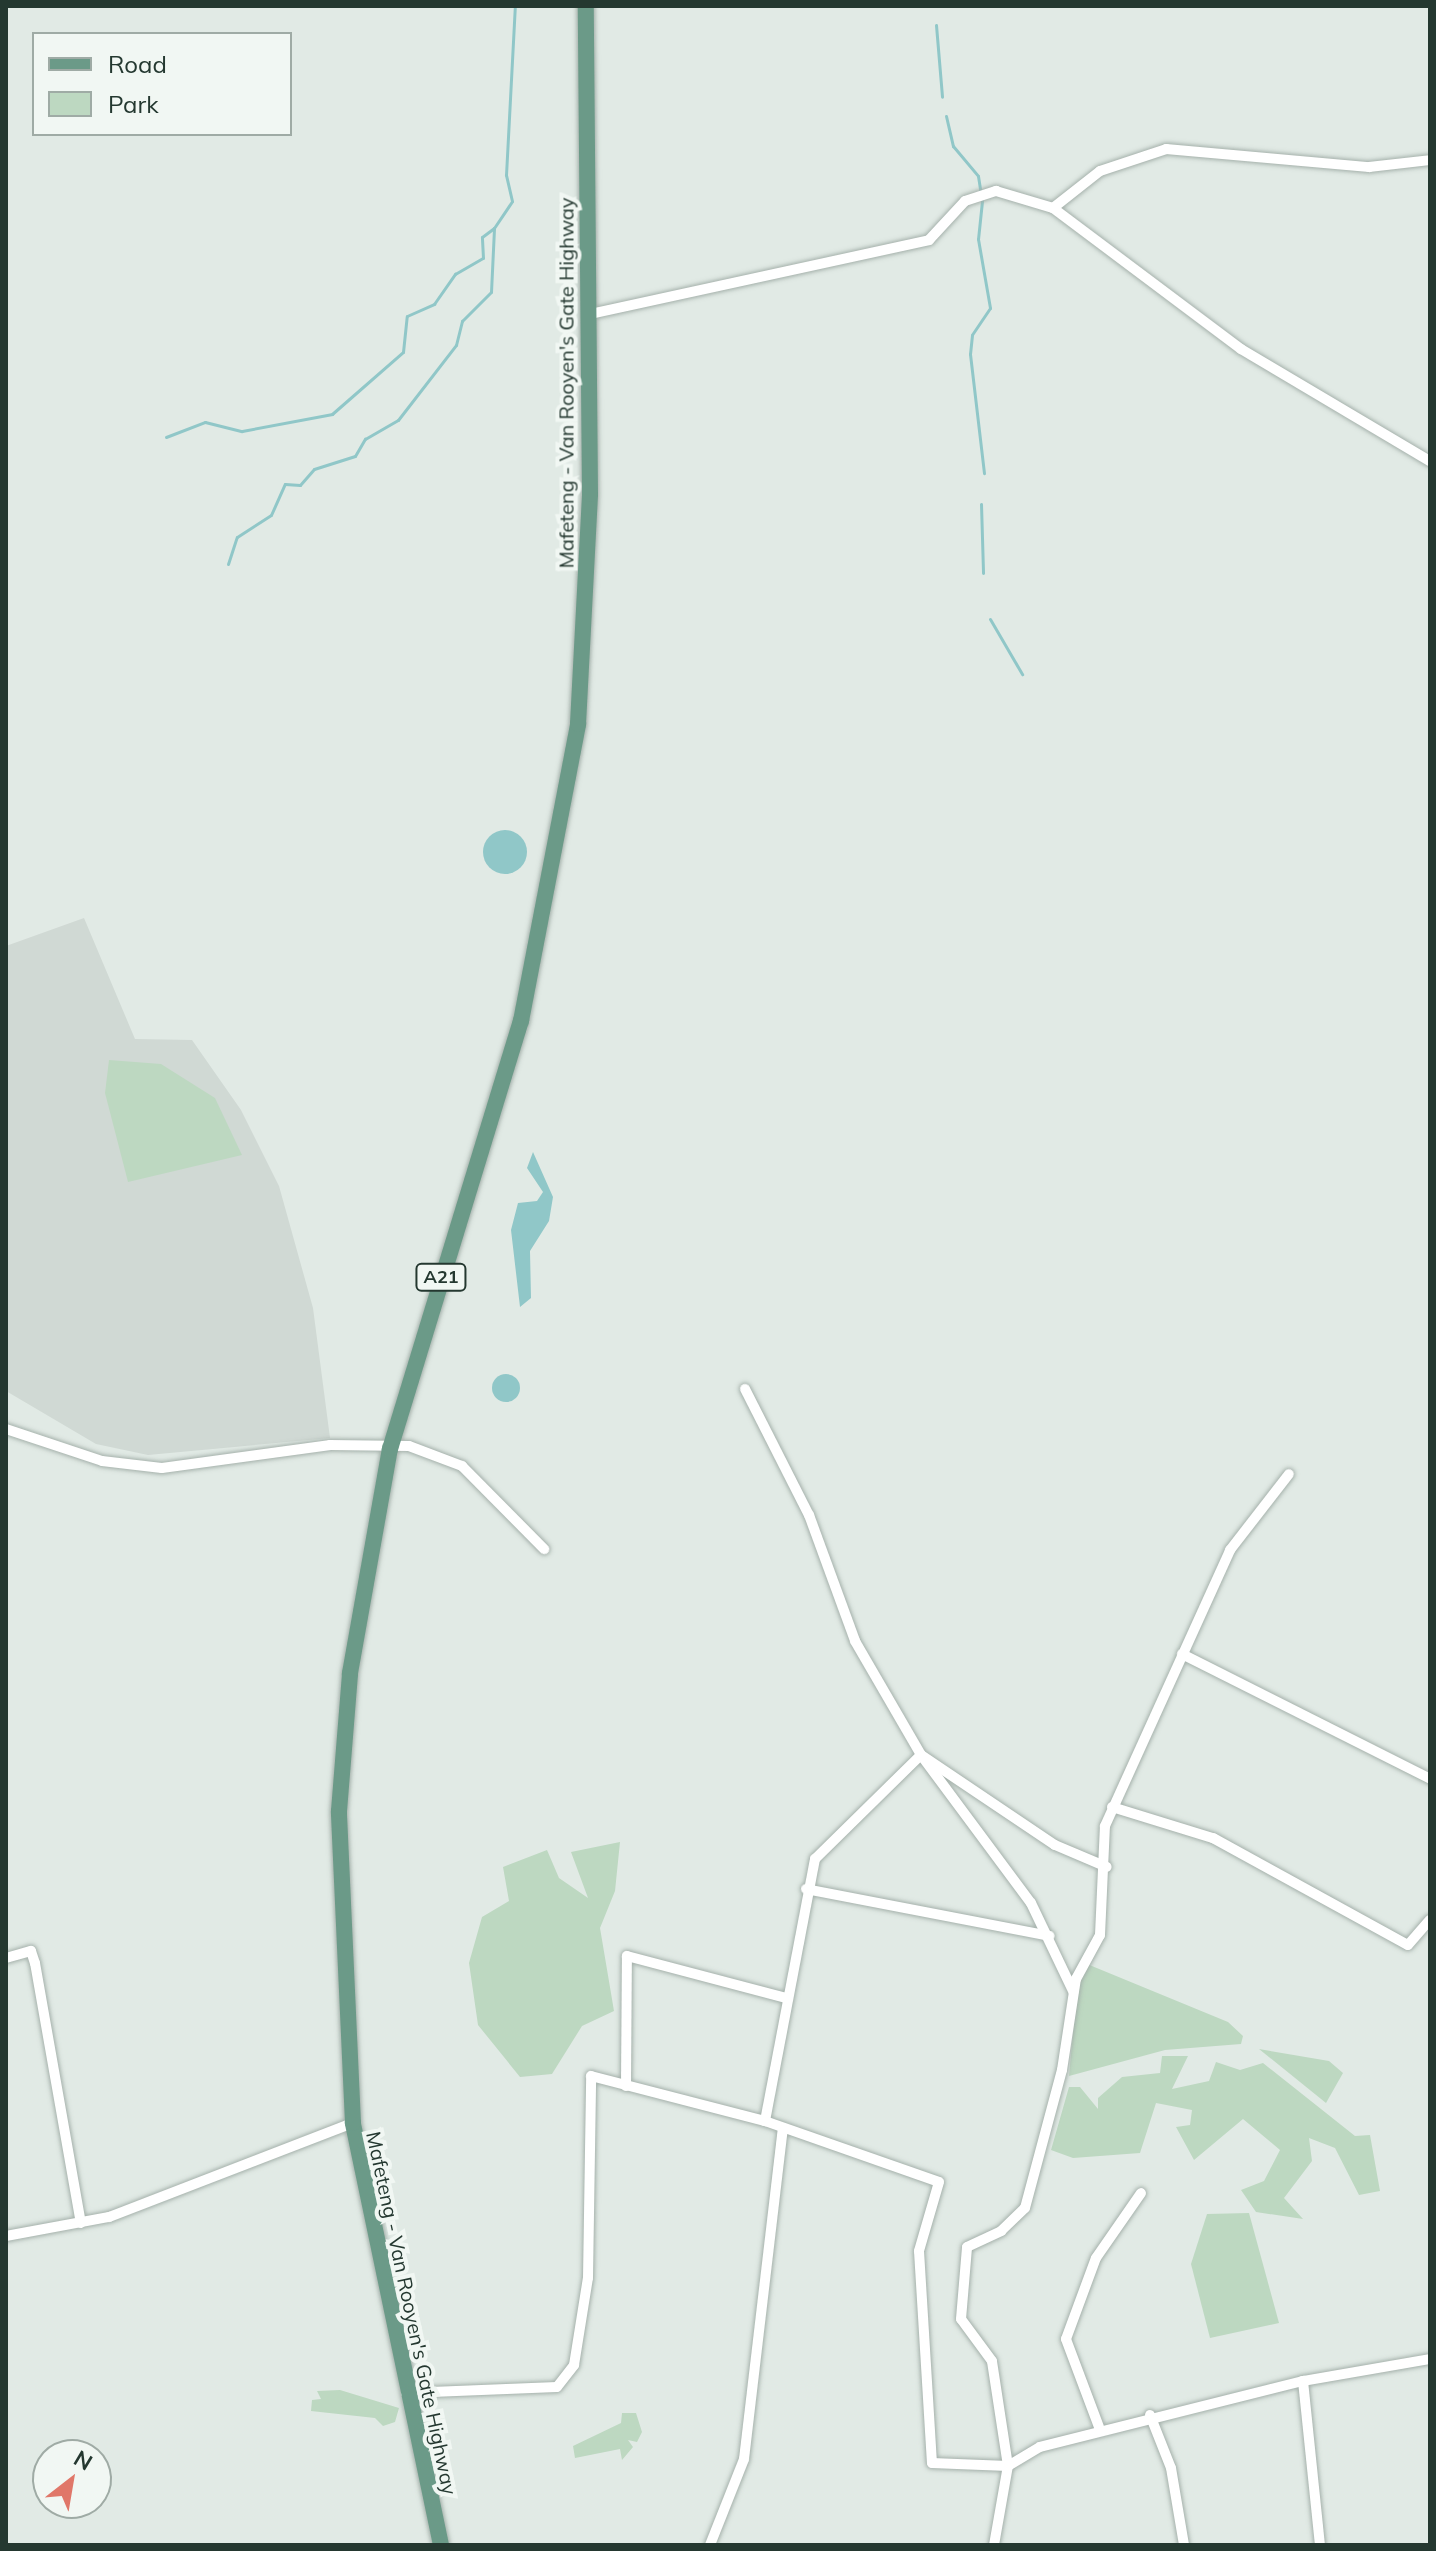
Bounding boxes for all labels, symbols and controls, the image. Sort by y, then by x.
legend [32,32,292,136]
text: Road [108,49,167,79]
text: Park [108,89,159,119]
street label: Mafeteng - Van Rooyen's Gate Highway [554,198,578,568]
road number: A21 [415,1263,467,1291]
street label: Mafeteng - Van Rooyen's Gate Highway [362,2129,462,2497]
north arrow [32,2439,112,2519]
text: N [69,2444,98,2476]

